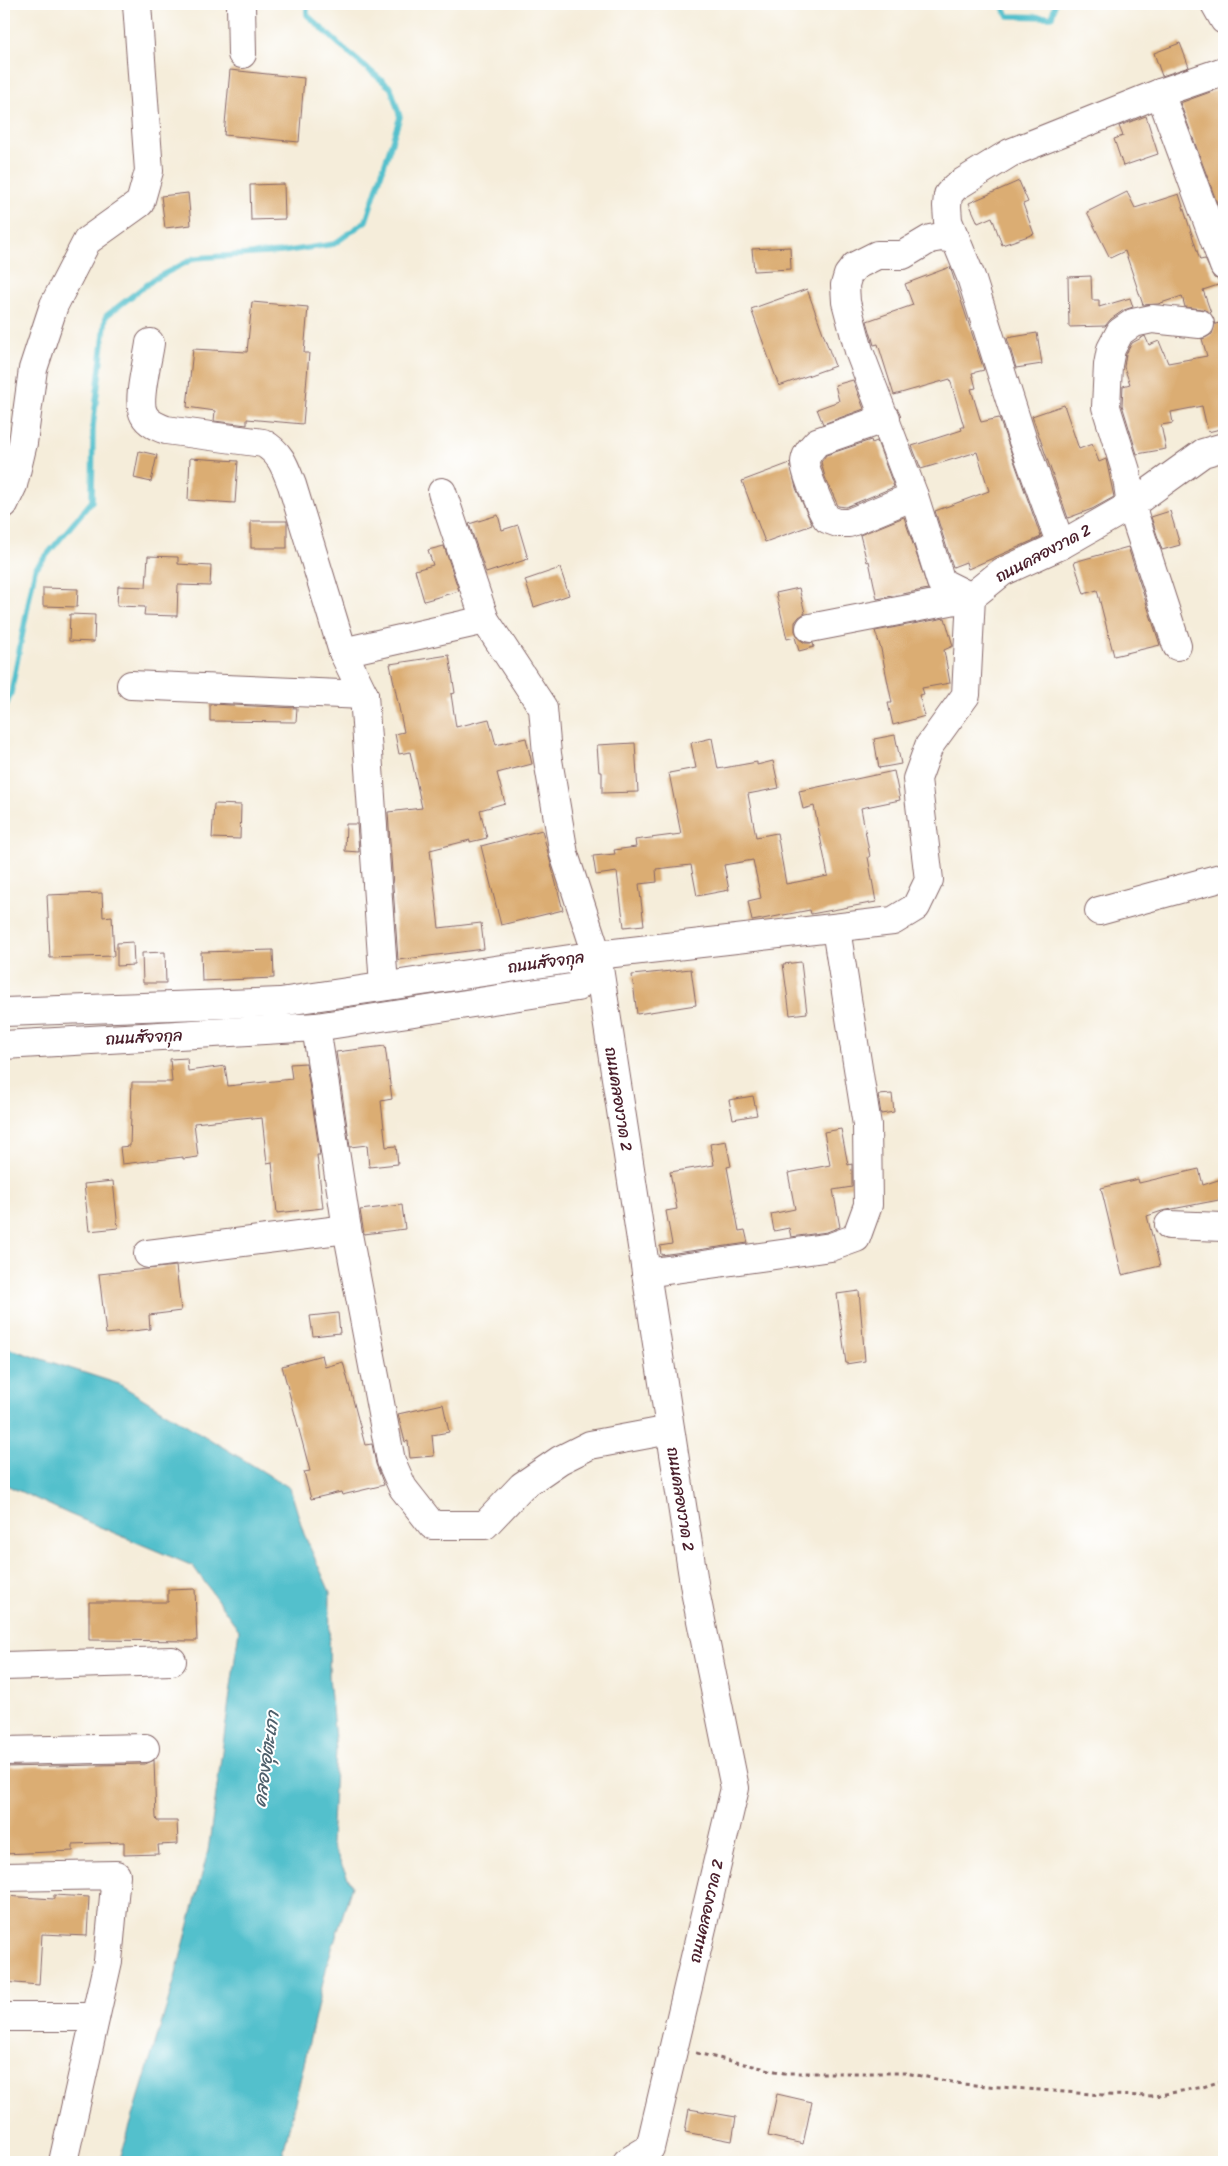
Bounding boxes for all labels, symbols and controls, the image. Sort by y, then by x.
street label: ถนนคลองวาด 2 [990,515,1096,591]
street label: ถนนสัจจกุล [506,942,586,982]
street label: ถนนสัจจกุล [105,1021,183,1053]
street label: ถนนคลองวาด 2 [596,1045,642,1153]
street label: ถนนคลองวาด 2 [658,1445,704,1553]
water label: คลองอุ่ตะเภา [243,1708,289,1809]
street label: ถนนคลองวาด 2 [680,1856,732,1966]

